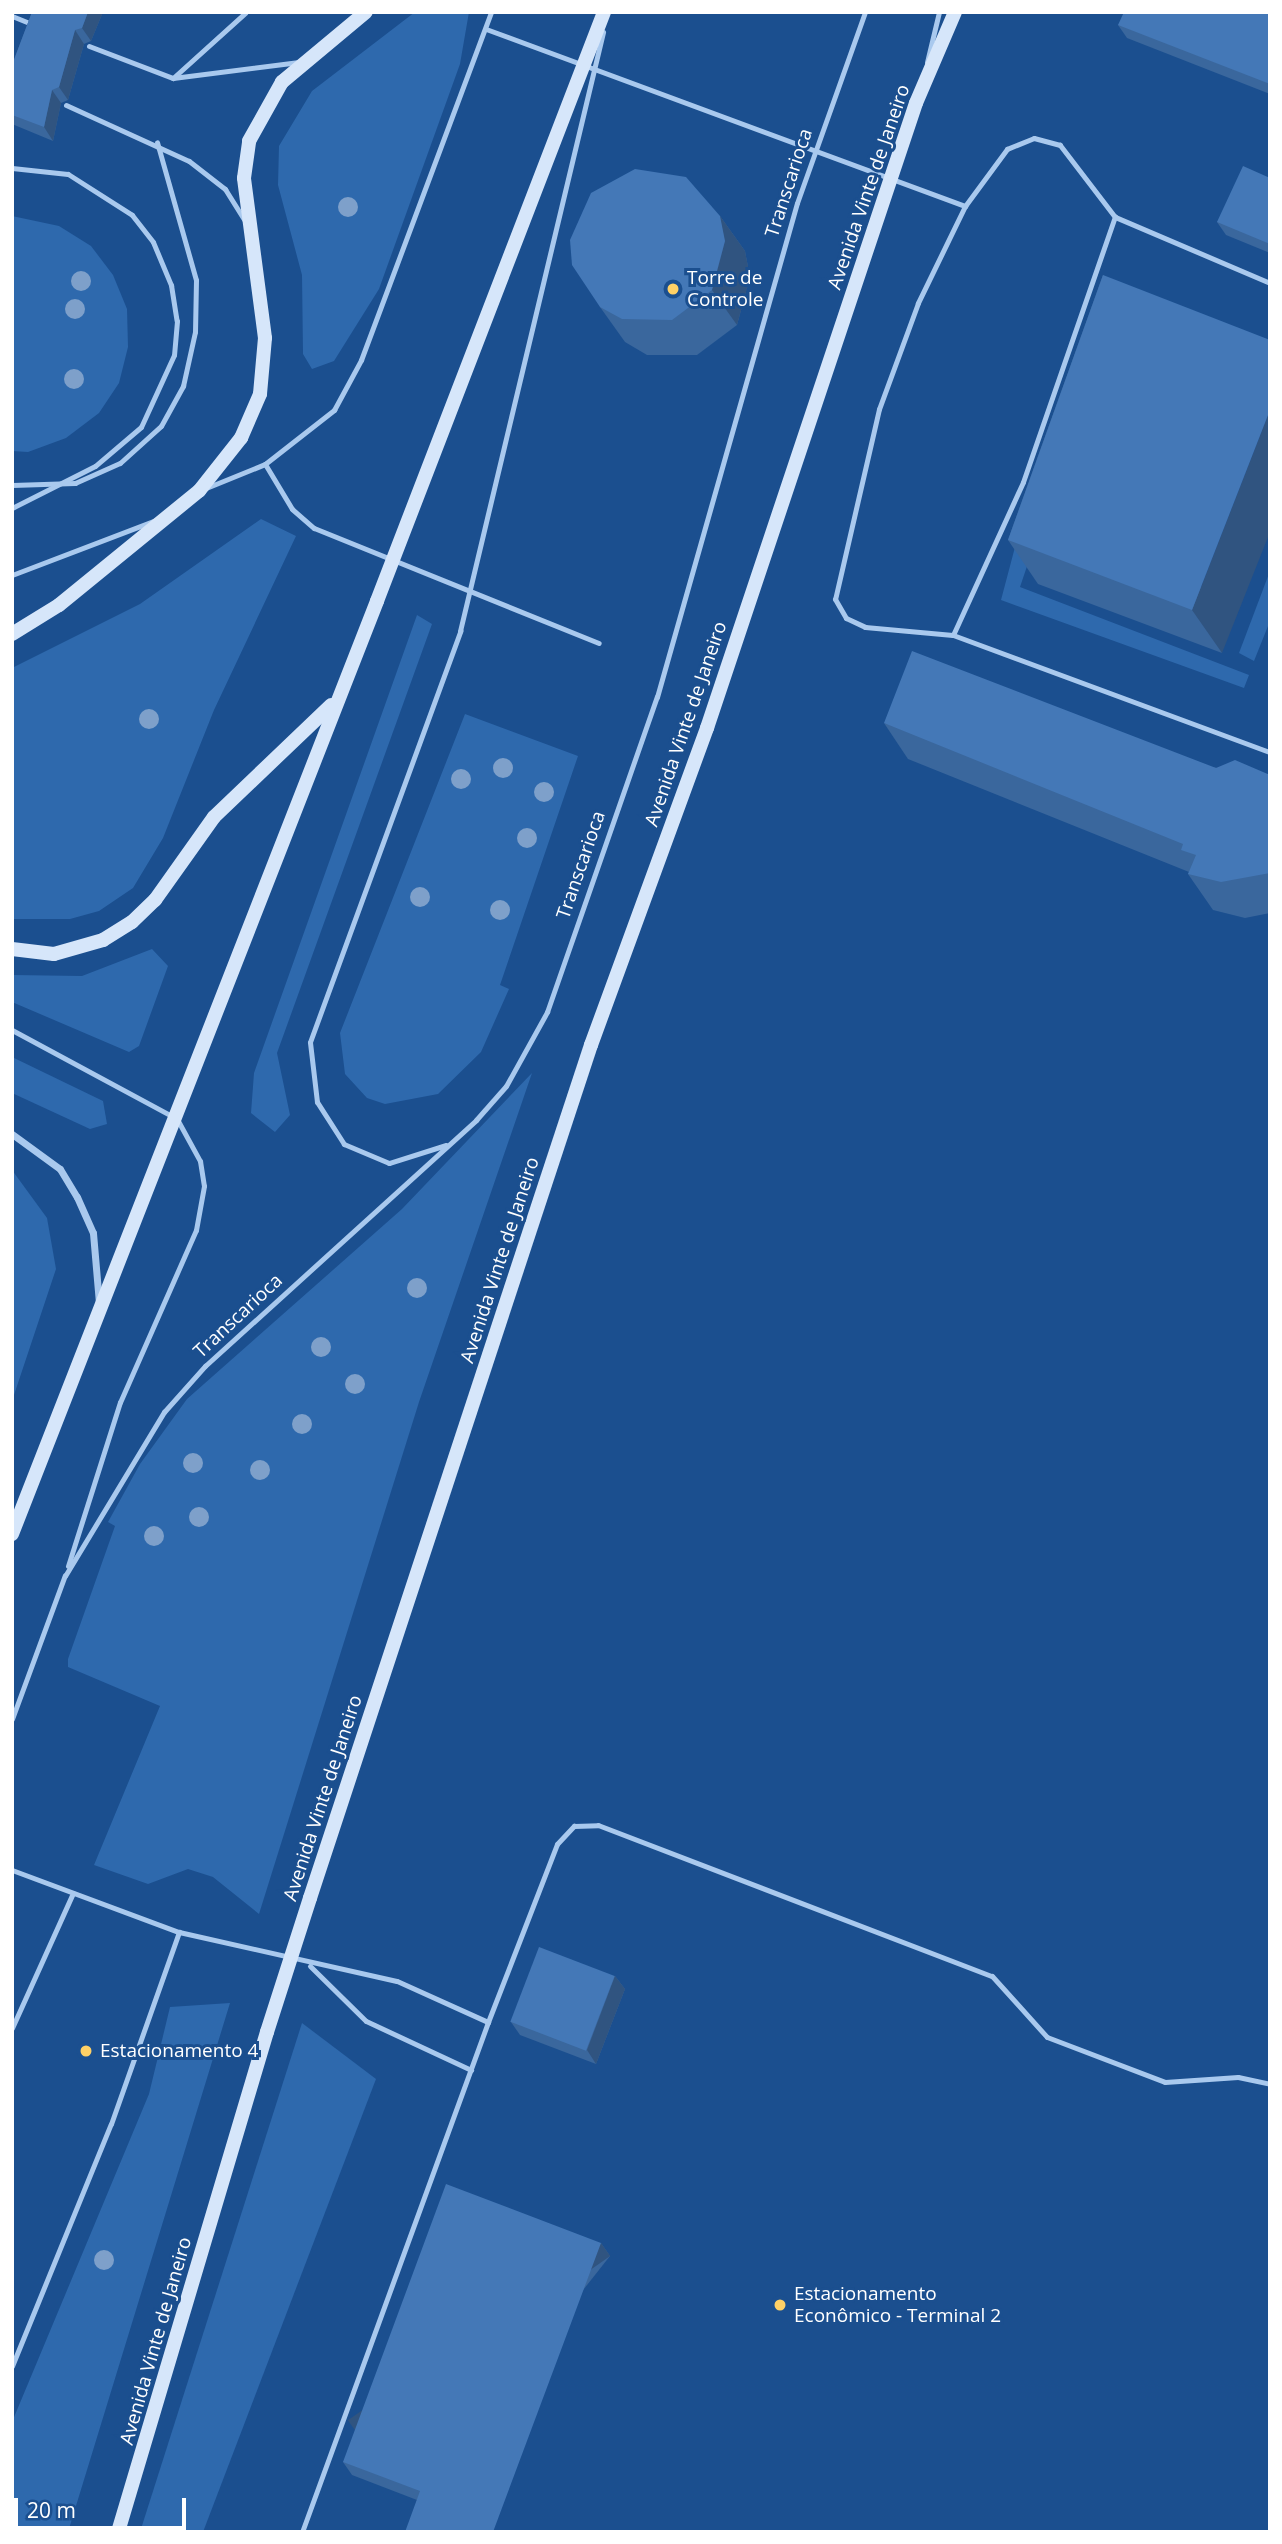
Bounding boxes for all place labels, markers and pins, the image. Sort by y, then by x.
place label: Torre de Controle [687,267,763,311]
marker: Torre de Controle [665,281,681,297]
place label: Estacionamento 4 [100,2040,258,2062]
marker: Estacionamento 4 [78,2043,94,2059]
place label: Estacionamento Econômico - Terminal 2 [794,2283,1001,2327]
marker: Estacionamento Econômico - Terminal 2 [772,2297,788,2313]

